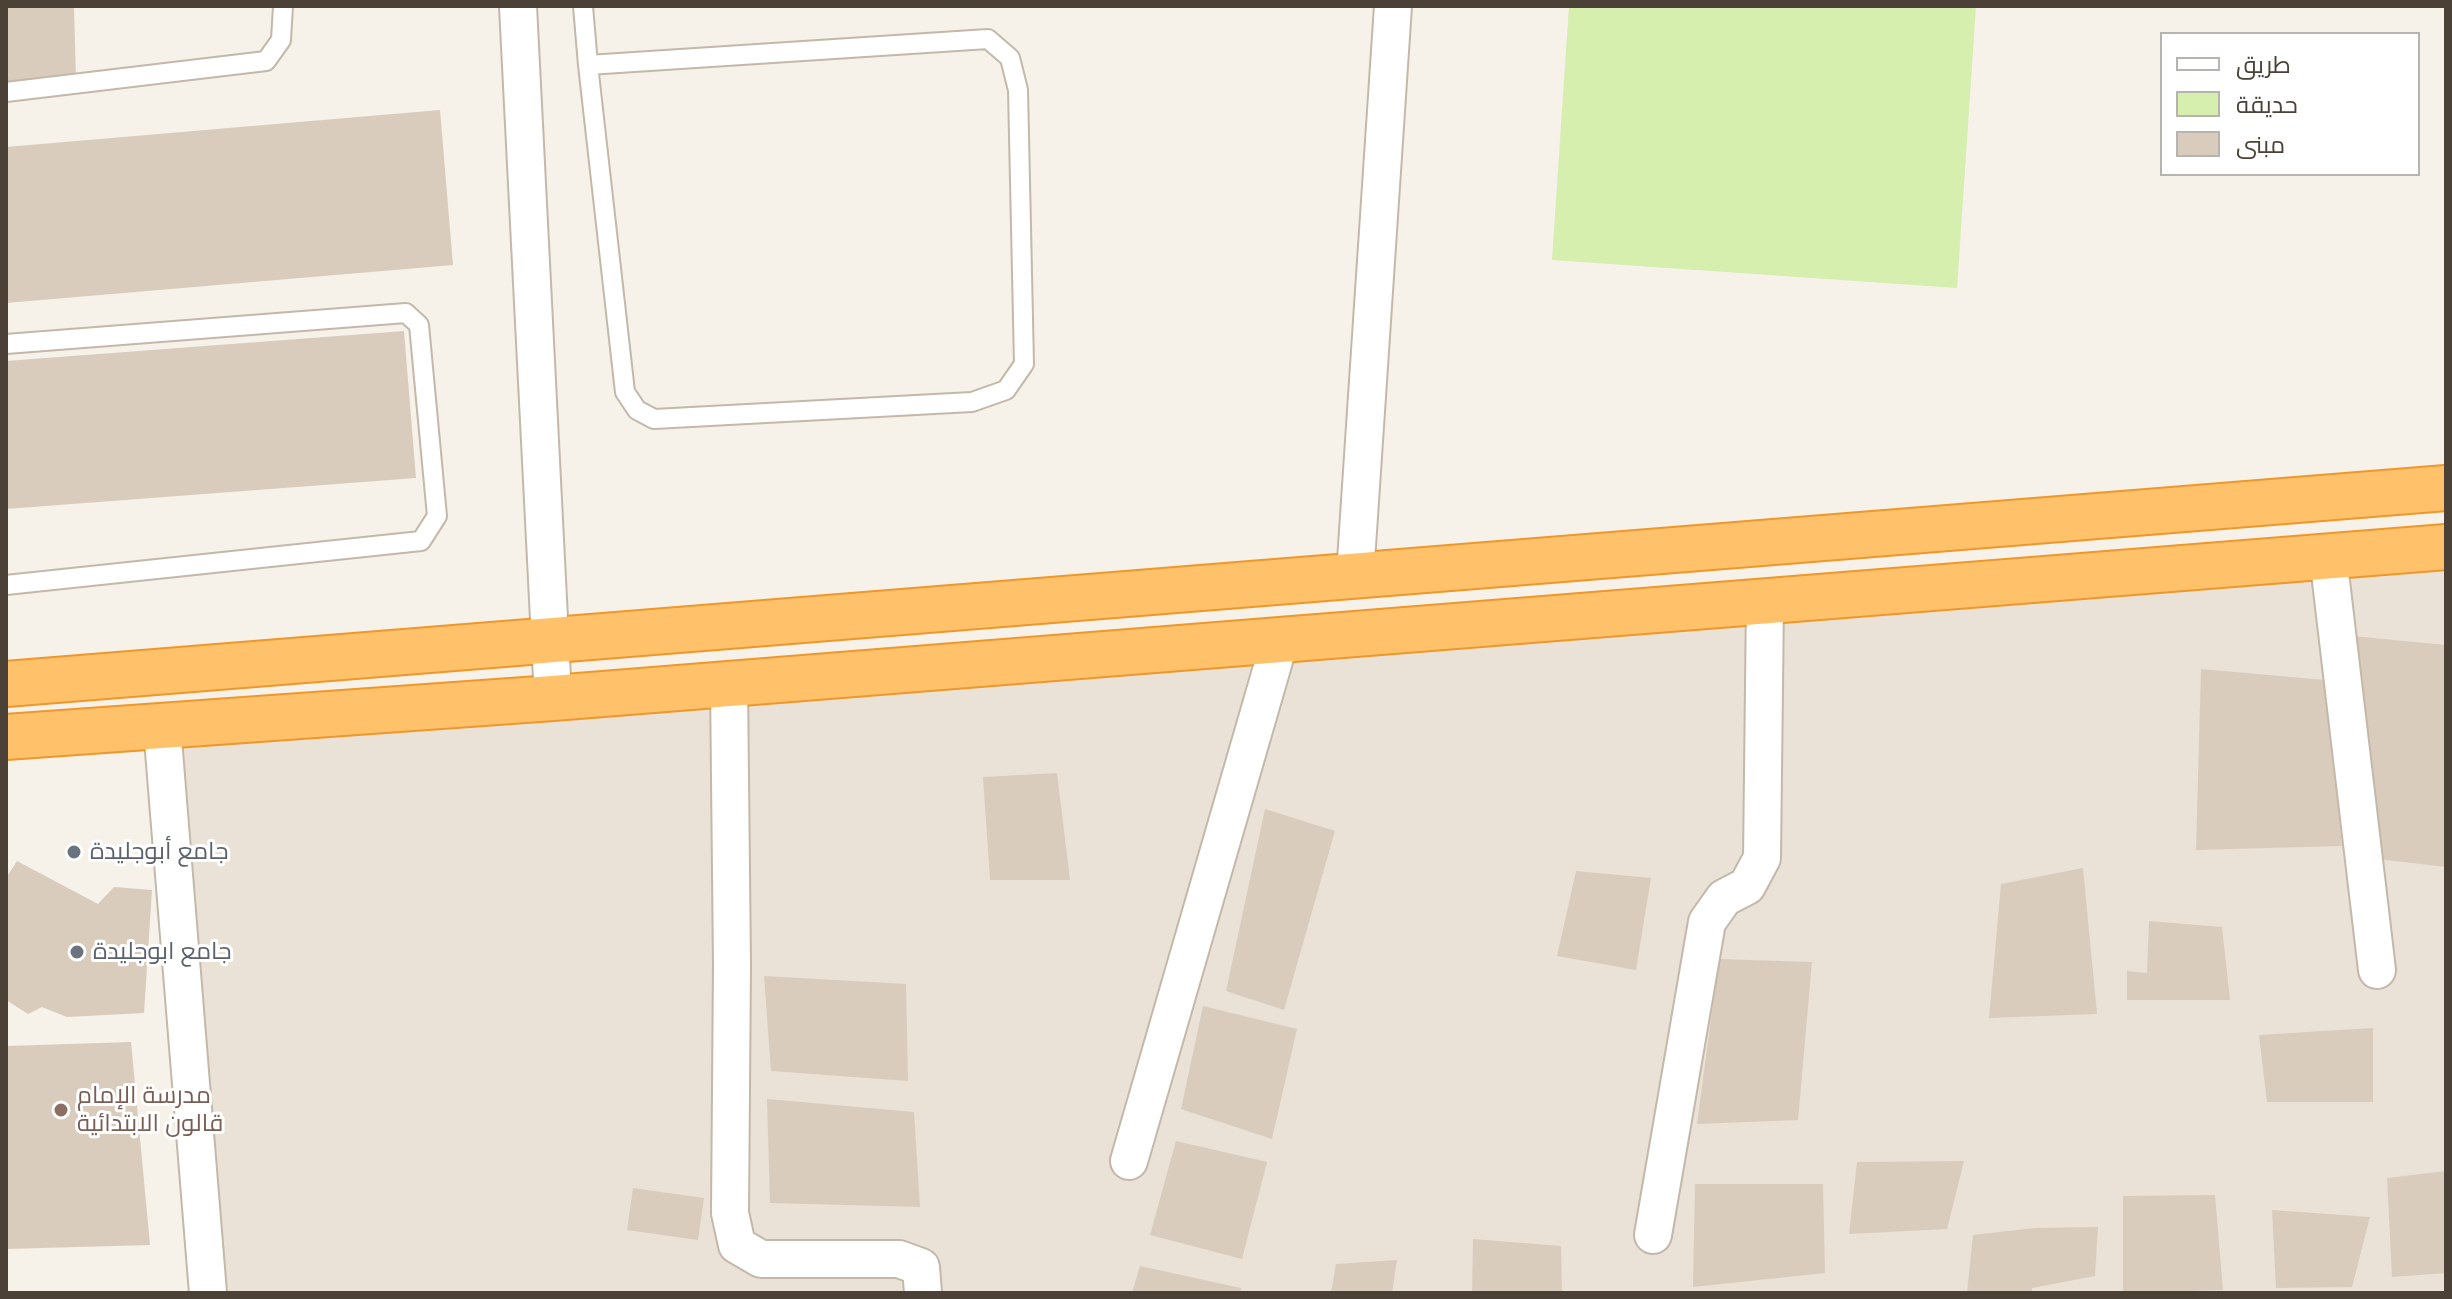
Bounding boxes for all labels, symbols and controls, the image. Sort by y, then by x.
legend [2160,32,2420,176]
text: طريق [2236,49,2291,80]
text: حديقة [2236,89,2298,120]
text: مبنى [2236,129,2285,160]
place label: جامع أبوجليدة [90,838,228,866]
marker: جامع أبوجليدة [65,843,83,861]
place label: جامع ابوجليدة [93,938,231,966]
marker: جامع ابوجليدة [68,943,86,961]
place label: مدرسة الإمام قالون الابتدائية [77,1082,223,1138]
marker: مدرسة الإمام قالون الابتدائية [52,1101,70,1119]

